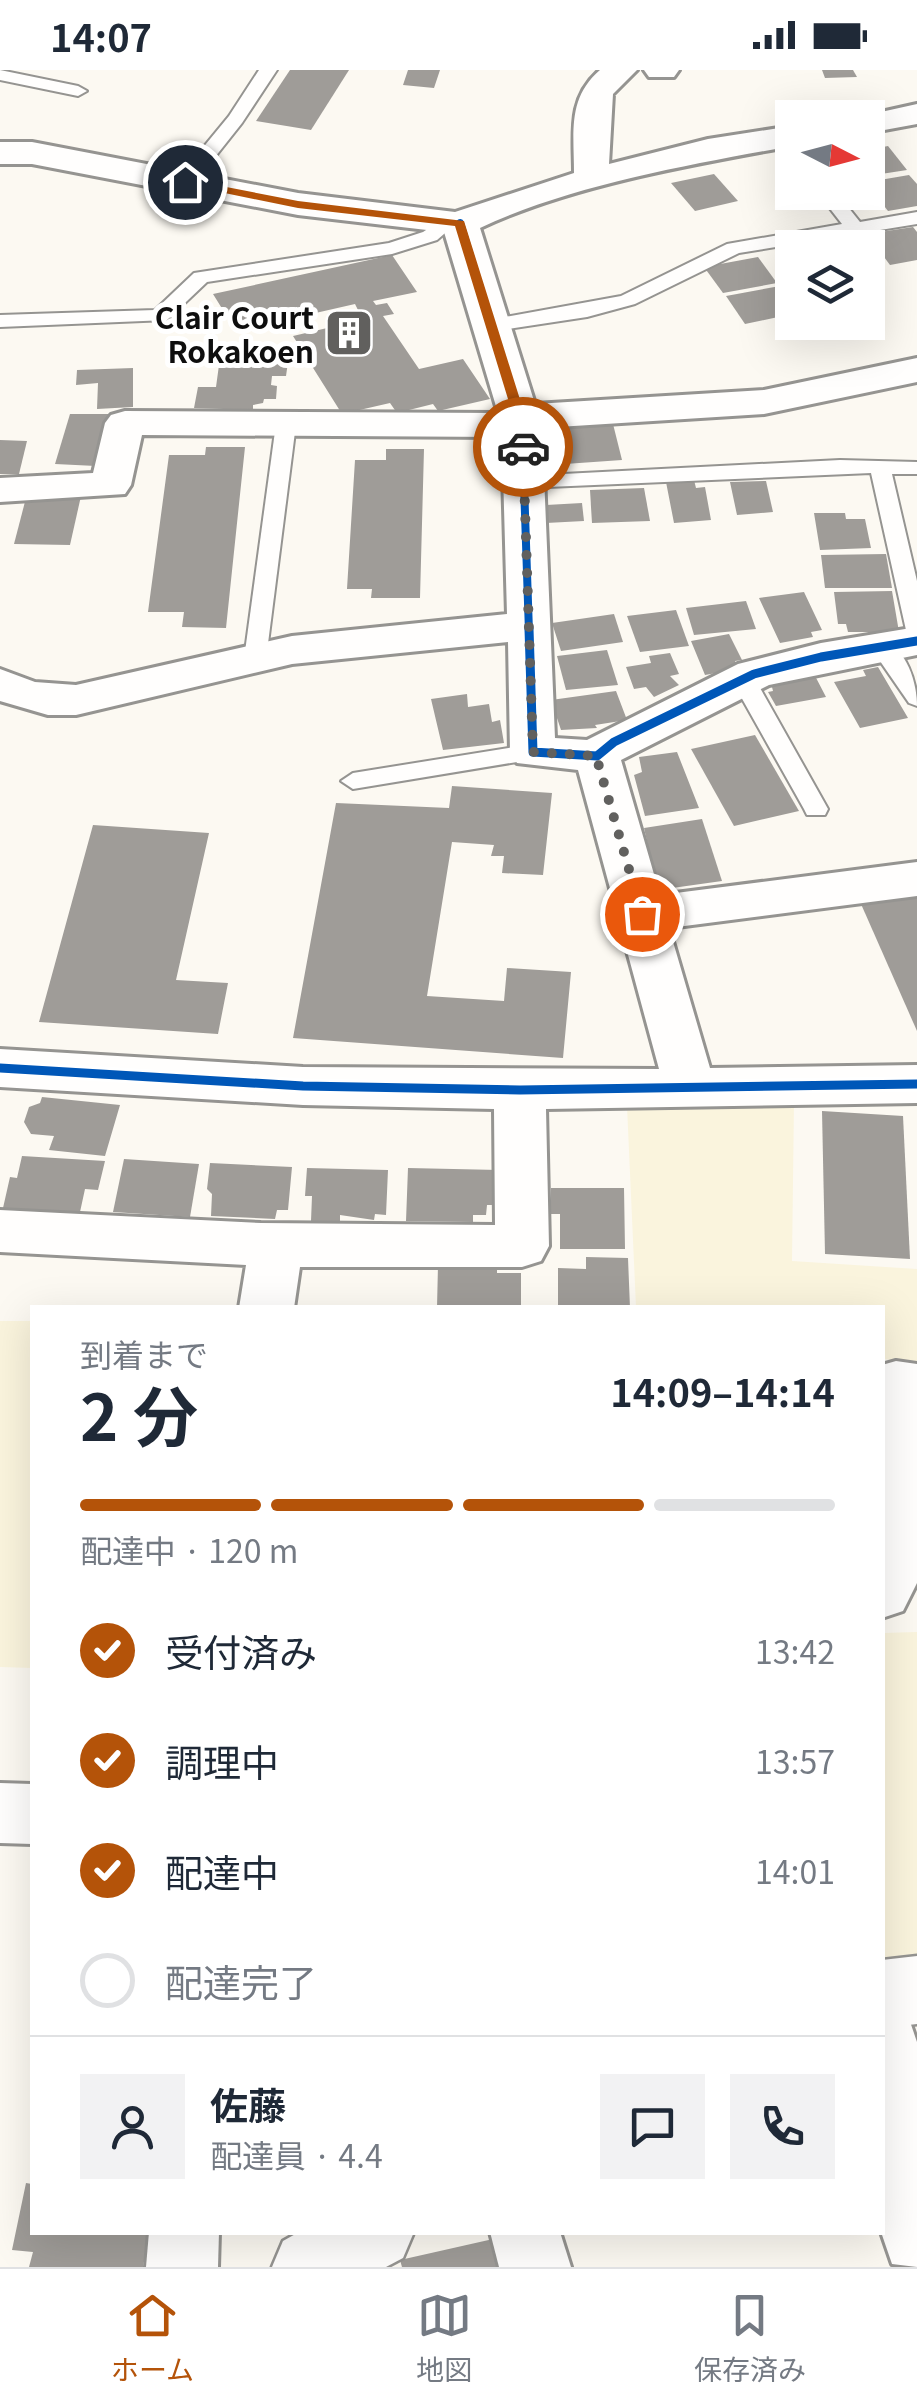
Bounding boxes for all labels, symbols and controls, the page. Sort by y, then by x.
text: 14:07 [50,8,152,63]
north arrow [775,100,885,210]
map controls [775,100,885,340]
pin [143,140,228,225]
icon: home [158,155,213,210]
button: layers [775,230,885,340]
place label: Clair Court Rokakoen [155,294,314,372]
building icon: Clair Court Rokakoen [323,307,375,359]
courier [473,397,573,497]
icon: car [496,420,551,475]
pin [600,872,685,957]
icon: bag [615,887,670,942]
text: 到着まで [80,1330,208,1376]
text: 14:09–14:14 [610,1363,835,1418]
text: 2 分 [80,1366,198,1460]
text: 配達中 · 120 m [80,1526,298,1572]
icon: check [80,1623,135,1678]
text: 受付済み [165,1623,317,1678]
text: 13:42 [755,1627,835,1673]
icon: check [80,1733,135,1788]
text: 調理中 [165,1733,279,1788]
text: 13:57 [755,1737,835,1783]
icon: check [80,1843,135,1898]
text: 配達中 [165,1843,279,1898]
text: 14:01 [755,1847,835,1893]
text: 配達完了 [165,1953,317,2008]
button: person [80,2074,185,2179]
button: chat [600,2074,705,2179]
button: phone [730,2074,835,2179]
text: 佐藤 [210,2076,286,2131]
text: 配達員 · 4.4 [210,2131,383,2177]
tab: ホーム [111,2288,194,2388]
tab: 地図 [416,2288,472,2388]
tab: 保存済み [694,2288,806,2388]

